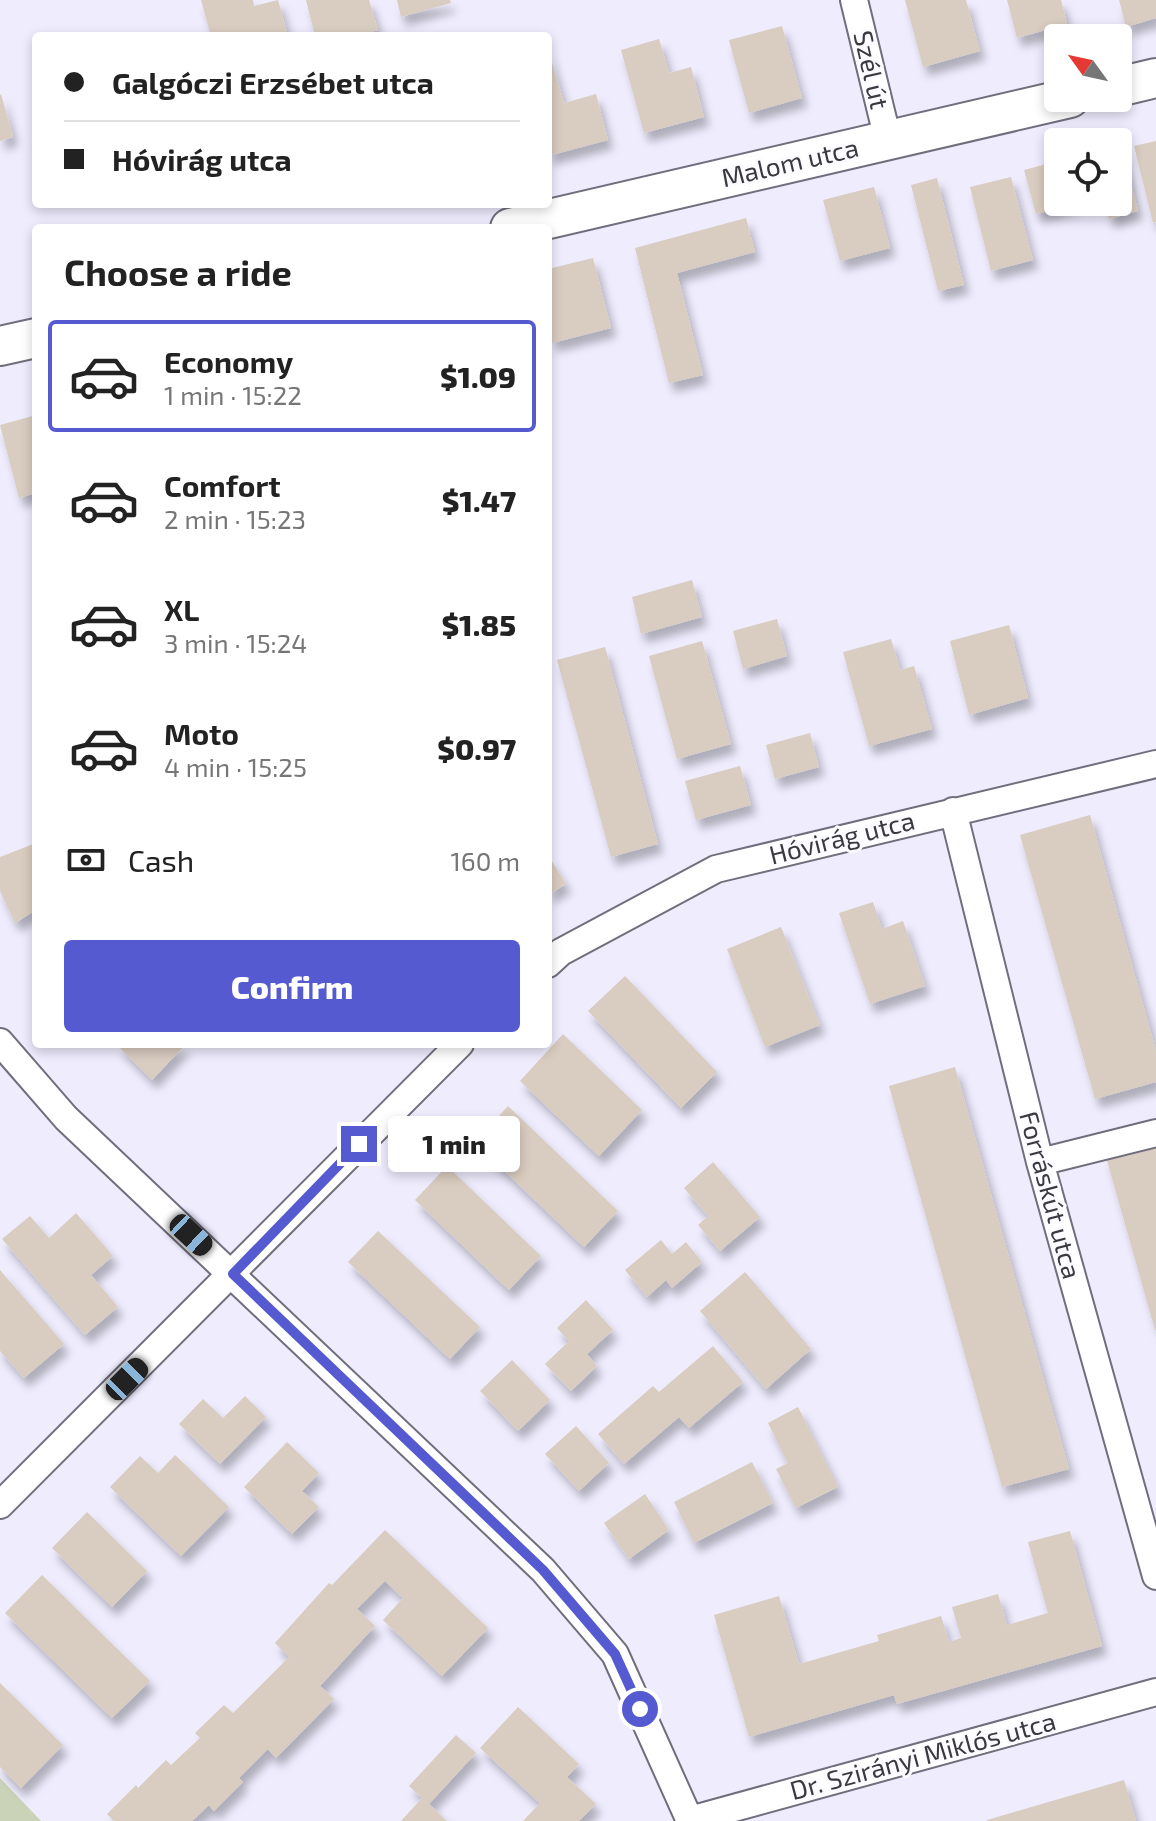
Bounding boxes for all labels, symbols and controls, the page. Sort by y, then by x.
north arrow [1044,24,1132,112]
map controls [1044,24,1132,216]
street label: Szél út [848,27,897,112]
text: Galgóczi Erzsébet utca [112,64,434,100]
button: locate [1044,128,1132,216]
street label: Malom utca [718,131,861,192]
text: Hóvirág utca [112,141,292,177]
text: Choose a ride [64,250,292,293]
icon: car [68,340,140,412]
text: Economy [164,343,293,379]
text: $1.09 [440,358,516,394]
text: 1 min · 15:22 [164,379,302,410]
icon: car [68,464,140,536]
text: Comfort [164,467,281,503]
text: $1.47 [442,482,516,518]
text: 2 min · 15:23 [164,503,306,534]
icon: car [68,588,140,660]
text: XL [164,591,199,627]
text: $1.85 [441,606,516,642]
text: 3 min · 15:24 [164,627,307,658]
icon: car [68,712,140,784]
text: Moto [164,715,239,751]
text: $0.97 [437,730,516,766]
text: 4 min · 15:25 [164,751,307,782]
street label: Hóvirág utca [766,803,918,870]
icon: cash [64,838,108,882]
text: Cash [128,842,194,878]
text: 160 m [451,845,520,876]
button: Confirm [64,940,520,1032]
street label: Forráskút utca [1014,1107,1089,1282]
callout: 1 min [387,1116,519,1172]
route end [341,1126,377,1162]
text: 1 min [422,1128,486,1159]
car [165,1210,217,1260]
car [102,1354,152,1404]
route start [622,1691,658,1727]
street label: Dr. Szirányi Miklós utca [786,1704,1059,1805]

